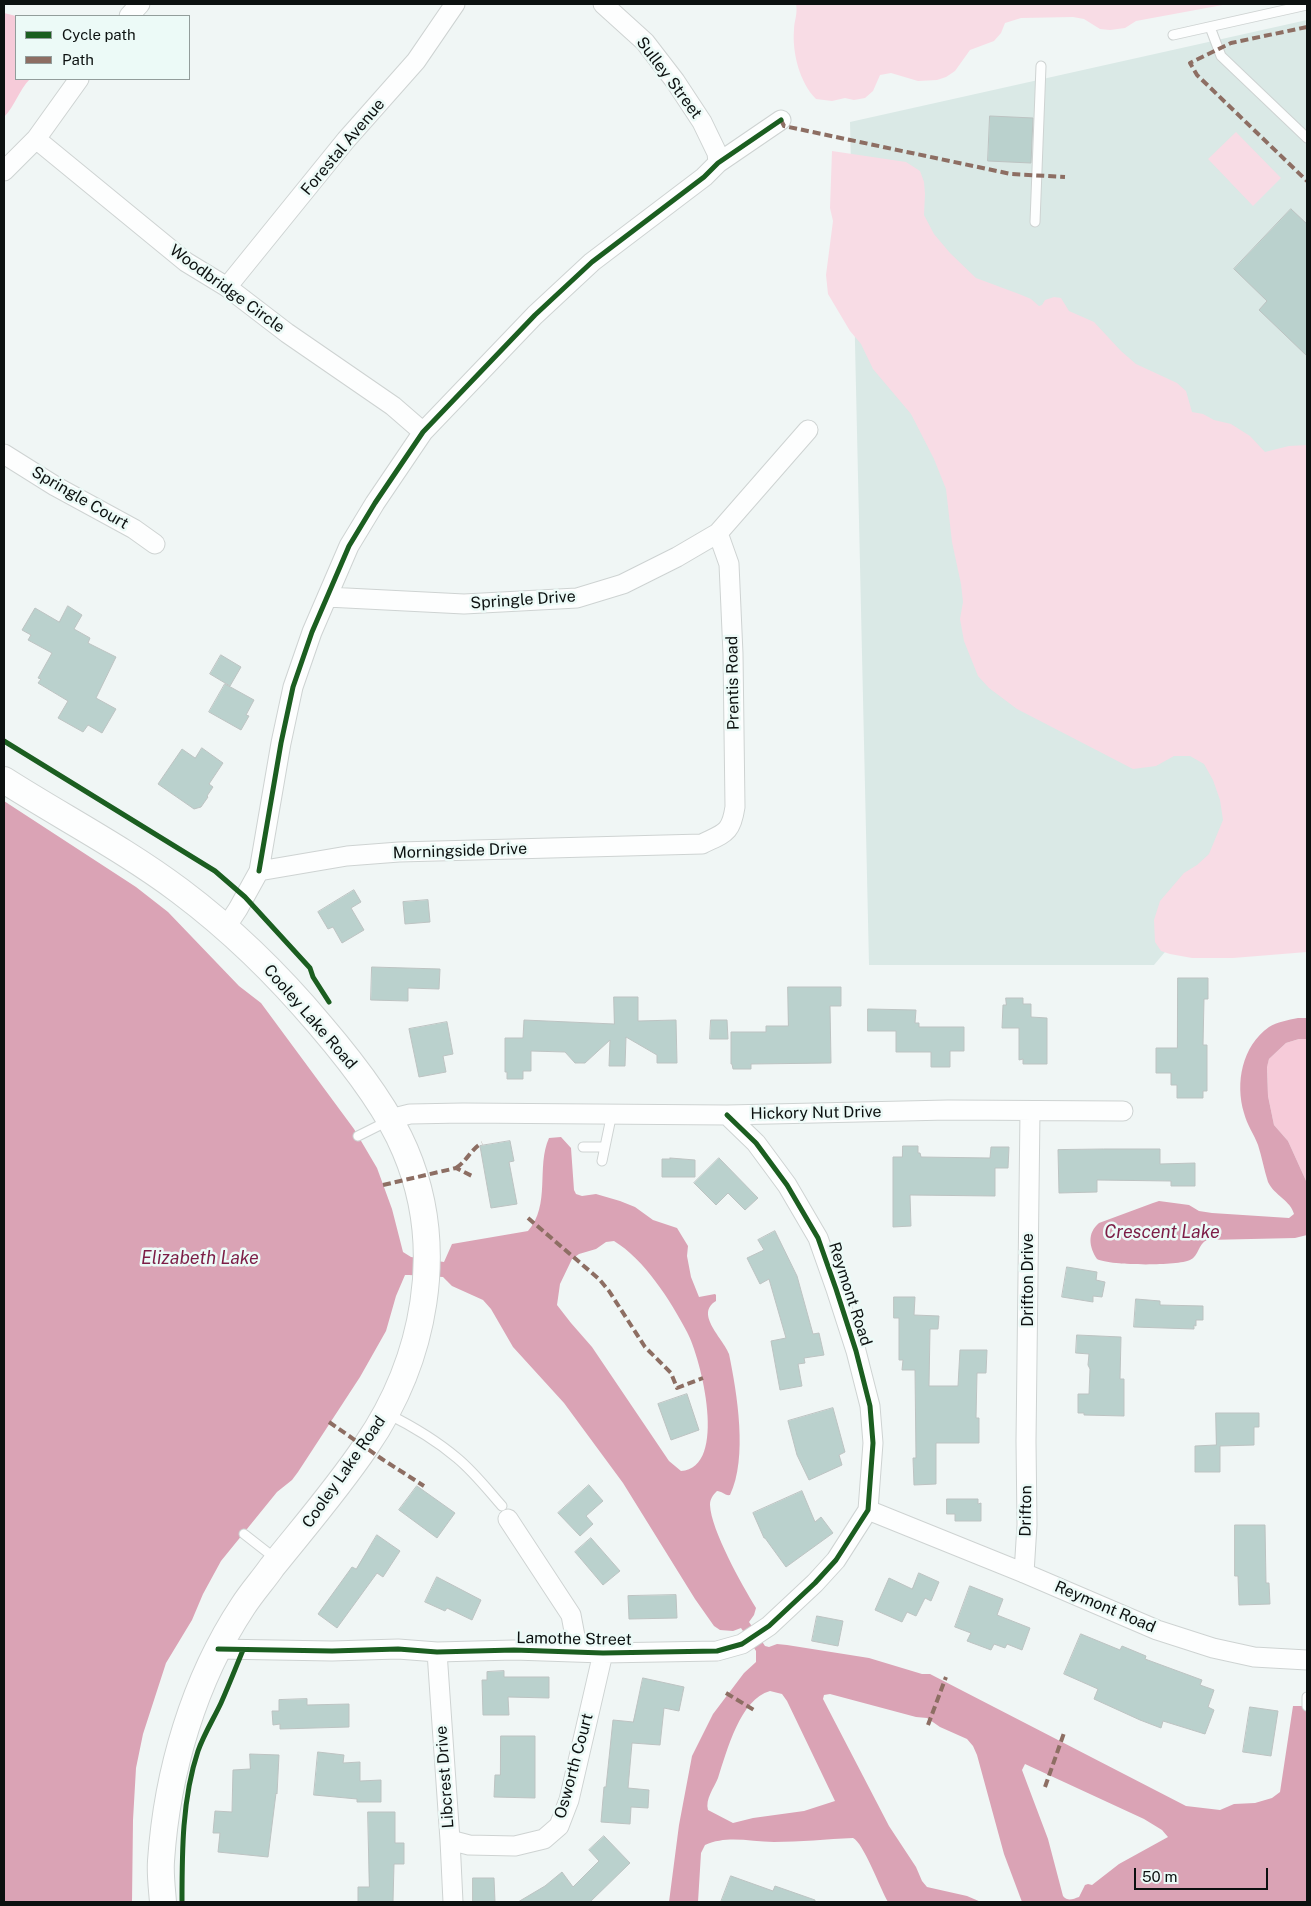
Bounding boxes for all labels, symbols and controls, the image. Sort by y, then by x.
legend [15,15,190,80]
text: Cycle path [62,26,136,43]
street label: Sulley Street [632,33,706,123]
text: Path [62,51,94,68]
street label: Forestal Avenue [297,95,389,199]
street label: Woodbridge Circle [166,241,288,337]
street label: Springle Court [28,462,132,534]
street label: Springle Drive [470,587,576,613]
street label: Prentis Road [723,636,743,730]
street label: Morningside Drive [393,839,527,863]
street label: Cooley Lake Road [259,961,361,1073]
street label: Hickory Nut Drive [750,1102,882,1124]
water label: Crescent Lake [1104,1221,1220,1243]
street label: Drifton Drive [1018,1233,1038,1327]
street label: Reymont Road [824,1240,876,1348]
water label: Elizabeth Lake [141,1247,259,1269]
street label: Cooley Lake Road [298,1412,390,1532]
street label: Drifton [1016,1485,1036,1537]
street label: Reymont Road [1052,1577,1158,1637]
street label: Lamothe Street [516,1628,632,1650]
street label: Osworth Court [551,1711,597,1821]
street label: Libcrest Drive [432,1725,458,1829]
scale bar [1136,1858,1270,1890]
text: 50 m [1142,1868,1177,1885]

